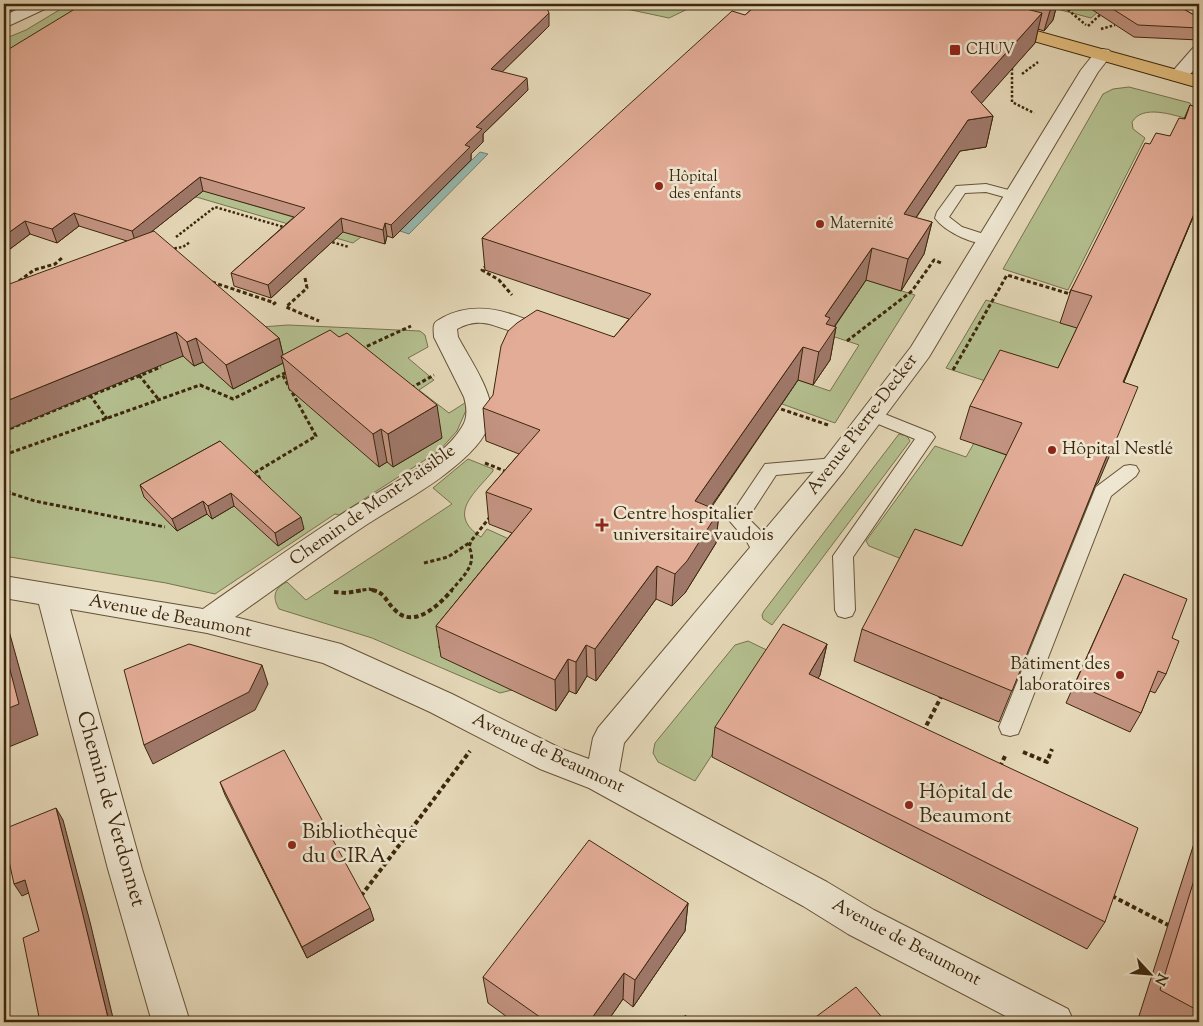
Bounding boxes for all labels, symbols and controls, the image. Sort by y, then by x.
place label: CHUV [966,40,1014,61]
marker: CHUV [948,43,962,57]
place label: Hôpital des enfants [669,167,741,205]
marker: Hôpital des enfants [653,180,665,192]
place label: Maternité [830,214,893,235]
marker: Maternité [814,218,826,230]
street label: Avenue Pierre-Decker [801,349,925,501]
place label: Hôpital Nestlé [1062,437,1173,463]
street label: Chemin de Mont-Paisible [285,439,461,573]
marker: Hôpital Nestlé [1046,444,1058,456]
place label: Centre hospitalier universitaire vaudois [613,502,773,549]
marker: Centre hospitalier universitaire vaudois [595,518,609,532]
street label: Avenue de Beaumont [86,588,254,646]
place label: Bâtiment des laboratoires [1010,652,1110,699]
marker: Bâtiment des laboratoires [1114,669,1126,681]
street label: Avenue de Beaumont [468,707,628,801]
street label: Chemin de Verdonnet [68,708,152,910]
place label: Hôpital de Beaumont [919,778,1013,832]
marker: Hôpital de Beaumont [903,799,915,811]
place label: Bibliothèque du CIRA [302,818,418,872]
marker: Bibliothèque du CIRA [286,839,298,851]
street label: Avenue de Beaumont [827,893,985,993]
north arrow [1126,948,1176,998]
text: N [1148,969,1171,988]

